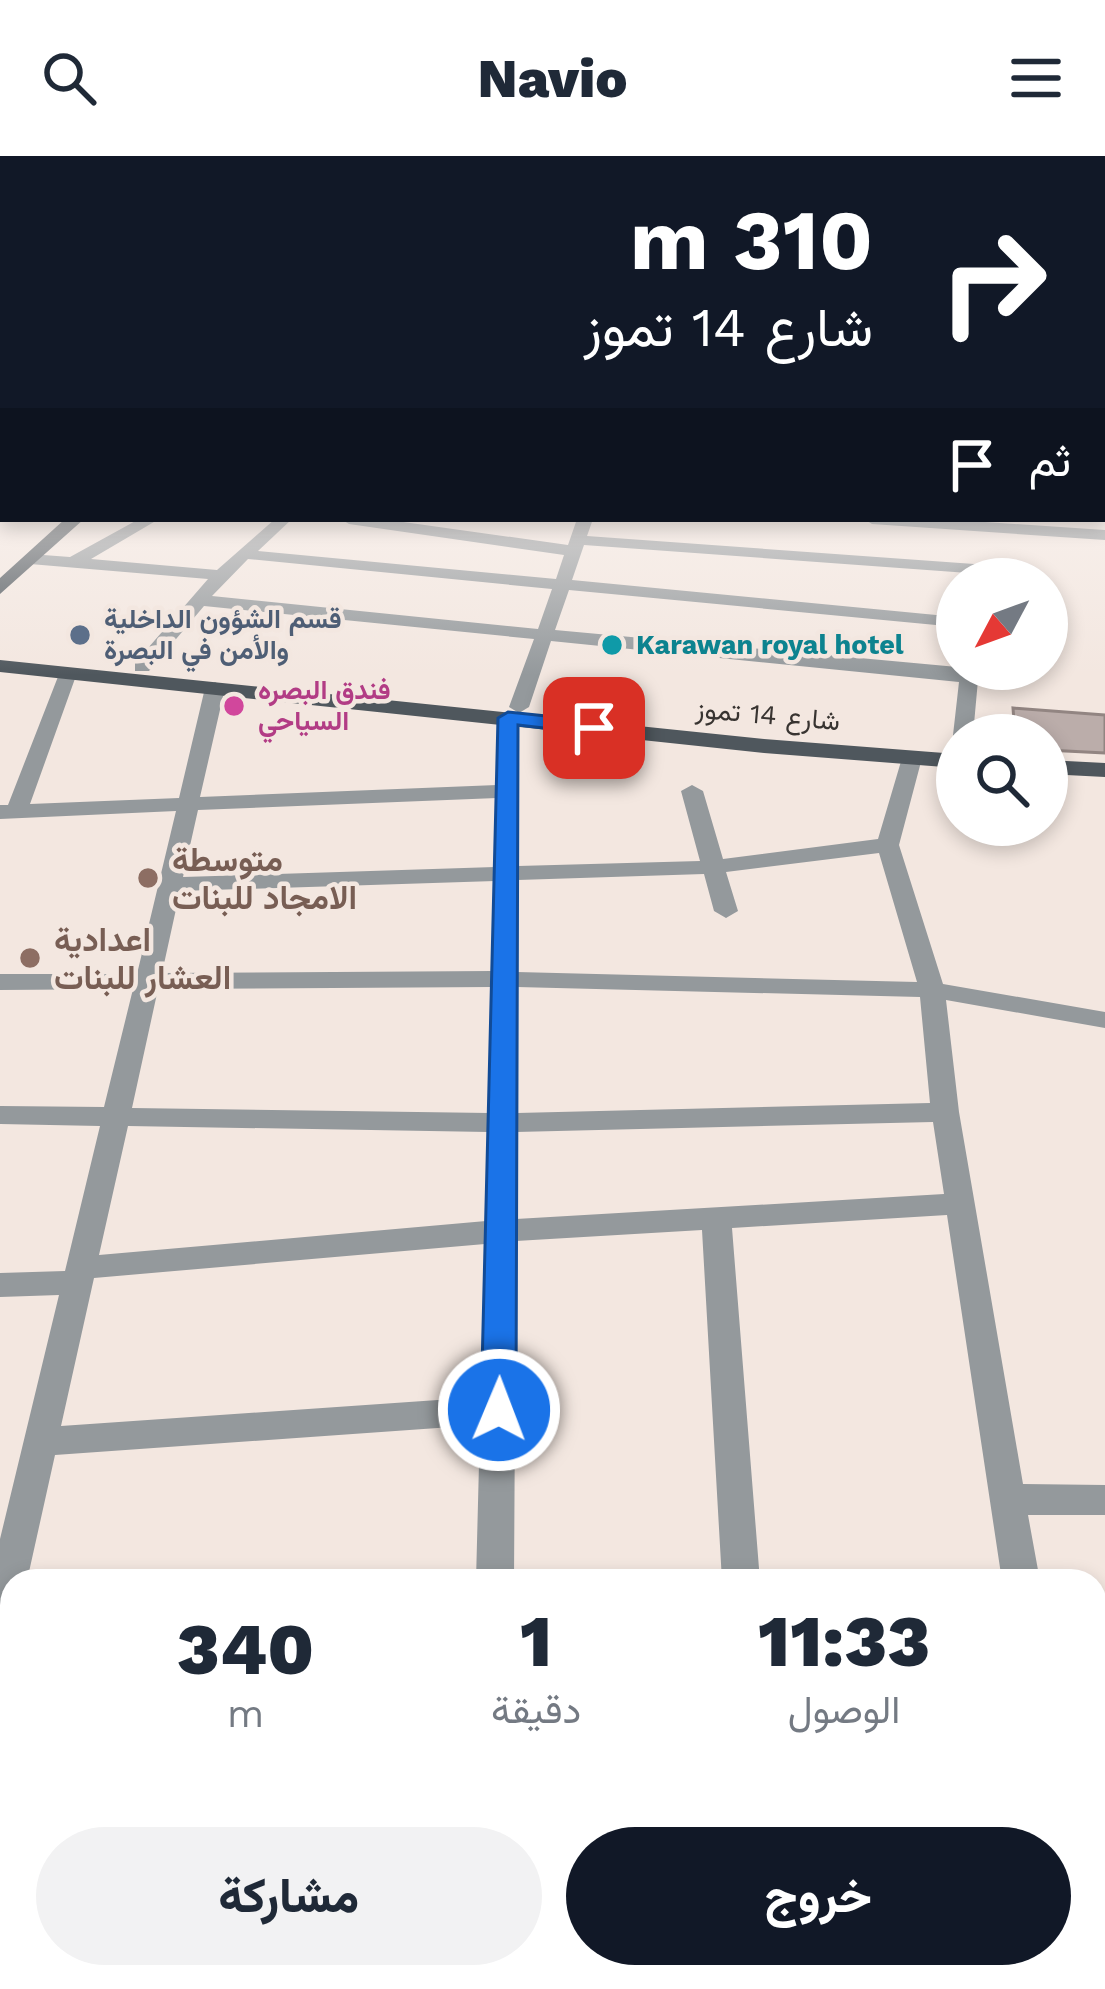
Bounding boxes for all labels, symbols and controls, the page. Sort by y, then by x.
icon: search [36,45,102,111]
icon: menu [1003,45,1069,111]
text: Navio [478,47,627,110]
text: 310 m [630,191,873,289]
icon: right [915,204,1071,360]
text: شارع 14 تموز [583,296,873,359]
icon: arrive [939,432,1005,498]
text: ثم [1029,434,1071,487]
north arrow [936,558,1068,690]
map controls [936,558,1068,846]
place label: قسم الشؤون الداخلية والأمن في البصرة [104,603,342,672]
marker: قسم الشؤون الداخلية والأمن في البصرة [67,622,93,648]
place label: Karawan royal hotel [636,629,904,661]
marker: Karawan royal hotel [599,632,625,658]
place label: فندق البصره السياحي [258,674,391,743]
pin [543,677,645,779]
marker: فندق البصره السياحي [221,693,247,719]
street label: شارع 14 تموز [693,693,842,739]
icon: arrive [561,695,627,761]
button: search [936,714,1068,846]
place label: متوسطة الامجاد للبنات [172,840,357,917]
marker: متوسطة الامجاد للبنات [135,865,161,891]
place label: اعدادية العشار للبنات [54,920,231,998]
marker: اعدادية العشار للبنات [17,945,43,971]
position arrow [436,1347,562,1473]
text: 1 [520,1599,552,1683]
text: 11:33 [758,1599,930,1683]
text: 340 [177,1607,314,1691]
text: دقيقة [491,1687,581,1732]
text: الوصول [788,1687,900,1732]
text: m [227,1691,264,1736]
button: مشاركة [36,1827,542,1965]
button: خروج [566,1827,1071,1965]

